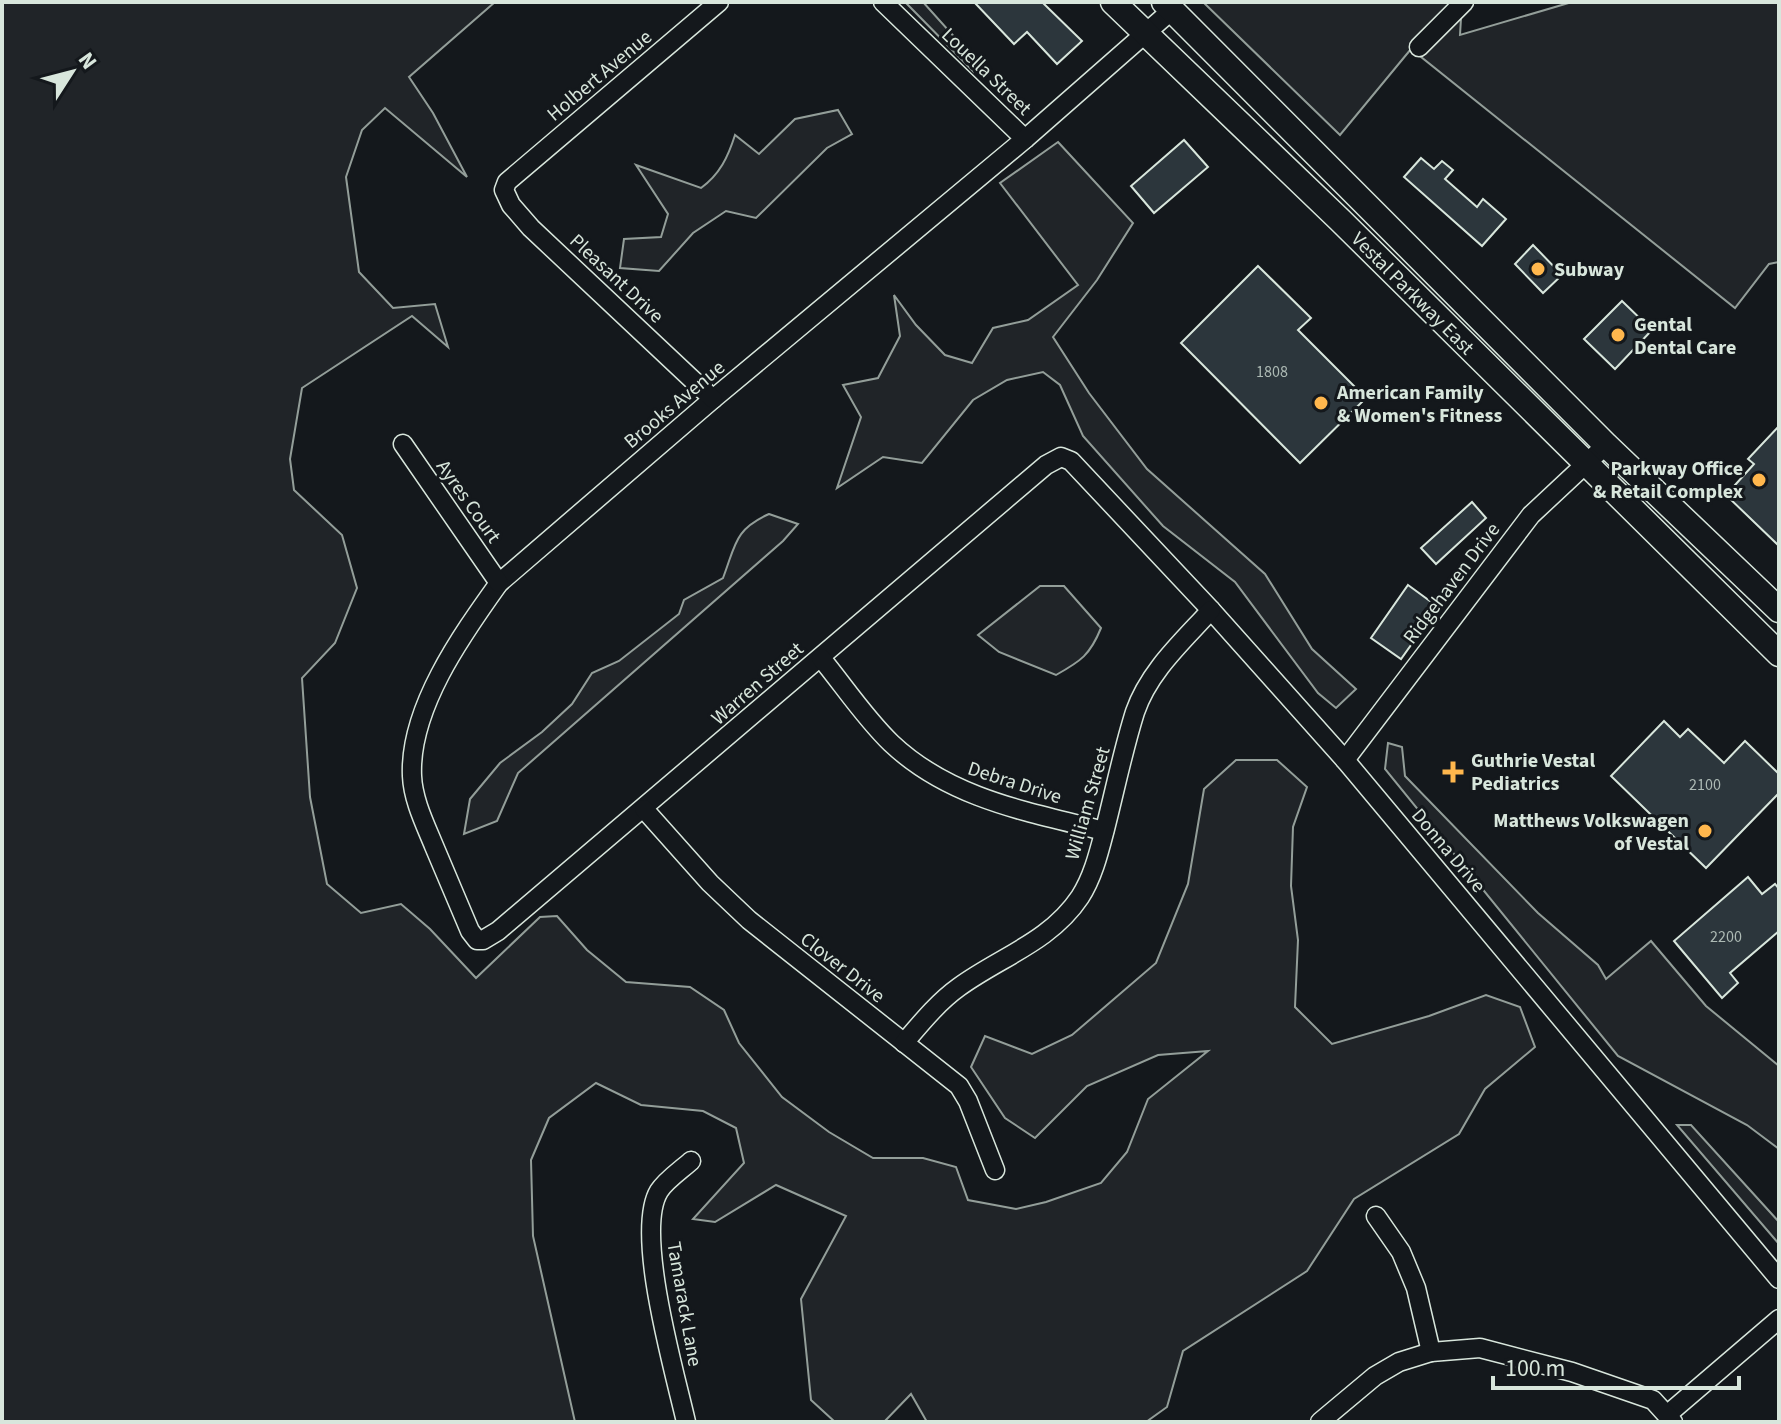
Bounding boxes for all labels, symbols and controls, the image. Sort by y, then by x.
street label: Louella Street [935,22,1038,122]
street label: Holbert Avenue [541,23,658,128]
north arrow [32,32,112,112]
text: N [70,46,105,76]
street label: Vestal Parkway East [1344,226,1480,362]
street label: Pleasant Drive [563,228,670,330]
place label: Subway [1554,256,1625,284]
marker: Subway [1529,260,1547,278]
place label: Gental Dental Care [1634,311,1736,362]
marker: Gental Dental Care [1609,326,1627,344]
street label: Brooks Avenue [618,354,731,455]
house number: 1808 [1256,361,1288,383]
place label: American Family & Women's Fitness [1336,379,1502,430]
marker: American Family & Women's Fitness [1312,394,1330,412]
street label: Ayres Court [429,454,507,549]
place label: Parkway Office & Retail Complex [1593,455,1743,506]
marker: Parkway Office & Retail Complex [1750,471,1768,489]
street label: Ridgehaven Drive [1397,517,1507,650]
street label: Warren Street [705,636,810,732]
street label: William Street [1058,743,1118,863]
place label: Guthrie Vestal Pediatrics [1471,747,1595,798]
street label: Debra Drive [964,755,1065,811]
marker: Guthrie Vestal Pediatrics [1442,761,1464,783]
house number: 2100 [1689,774,1721,796]
street label: Donna Drive [1405,802,1492,899]
place label: Matthews Volkswagen of Vestal [1493,807,1689,858]
marker: Matthews Volkswagen of Vestal [1696,822,1714,840]
street label: Clover Drive [794,926,891,1010]
house number: 2200 [1710,926,1742,948]
street label: Tamarack Lane [659,1240,709,1369]
scale bar [1493,1340,1739,1390]
text: 100 m [1505,1351,1565,1386]

